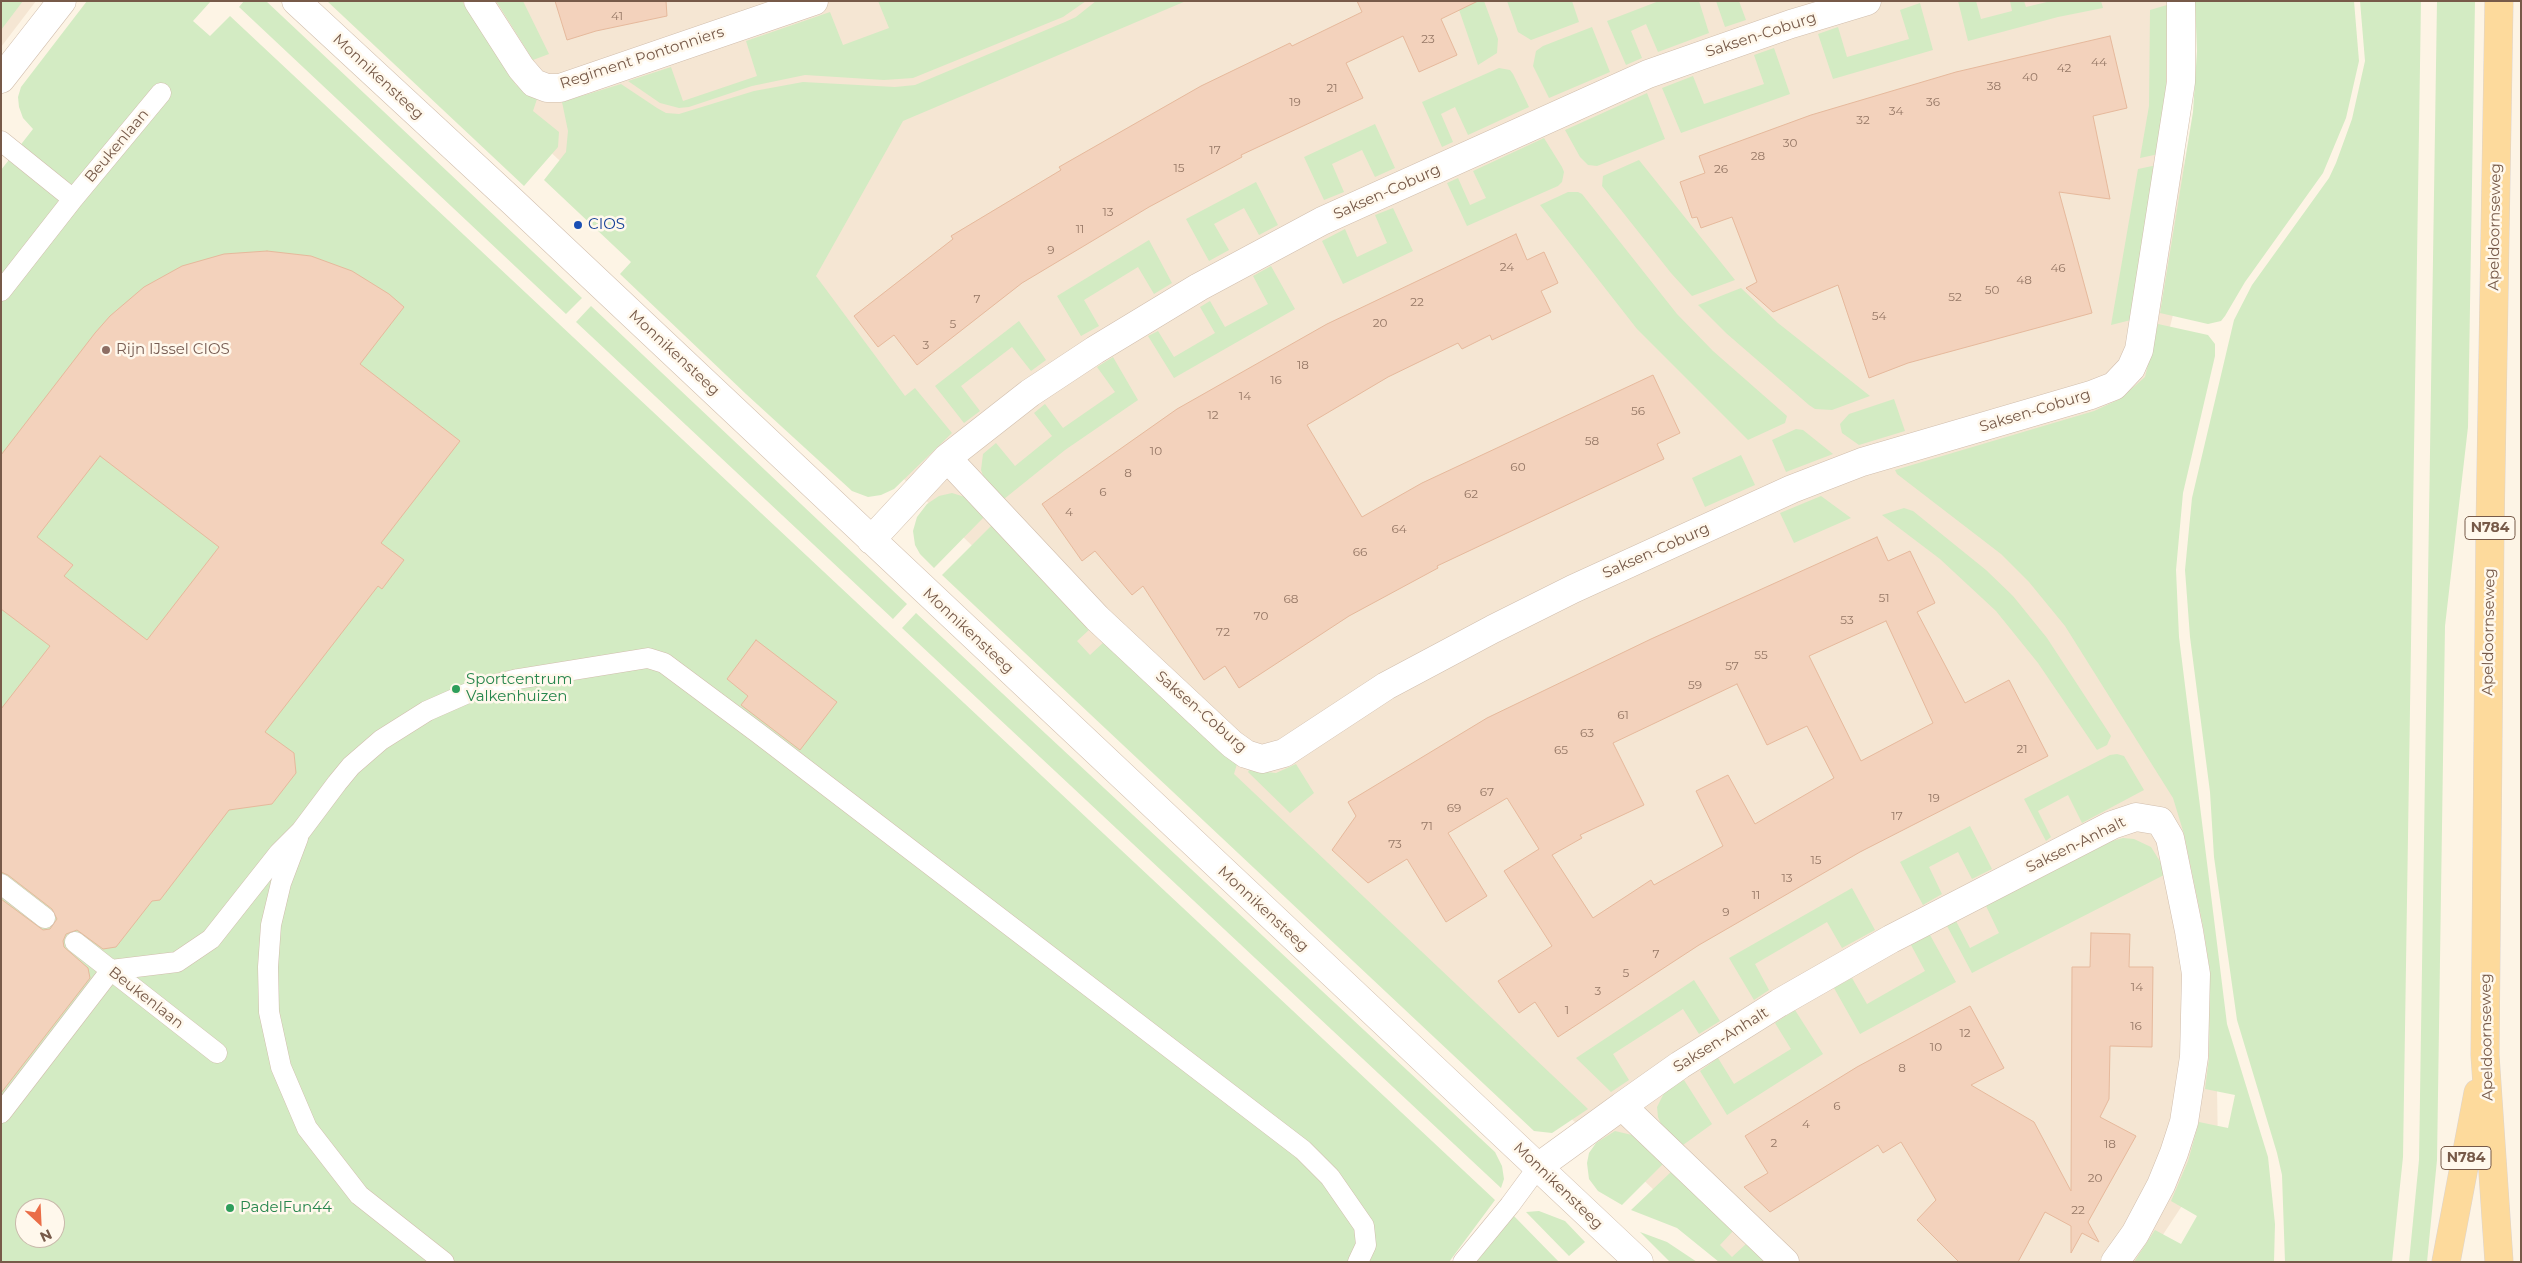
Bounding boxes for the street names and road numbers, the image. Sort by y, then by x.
street label: Saksen-Coburg [1703,9,1819,61]
street label: Regiment Pontonniers [558,23,726,93]
street label: Monnikensteeg [329,30,427,124]
street label: Beukenlaan [81,106,153,186]
street label: Saksen-Coburg [1331,160,1443,224]
street label: Apeldoornseweg [2485,163,2505,291]
street label: Monnikensteeg [625,306,723,400]
street label: Saksen-Coburg [1977,386,2093,436]
road number: N784 [2465,516,2515,540]
street label: Saksen-Coburg [1600,519,1712,583]
street label: Apeldoornseweg [2479,568,2499,696]
street label: Monnikensteeg [919,584,1017,678]
street label: Saksen-Coburg [1152,667,1250,757]
street label: Saksen-Anhalt [2023,813,2129,877]
street label: Monnikensteeg [1214,862,1312,956]
street label: Beukenlaan [105,963,187,1033]
street label: Apeldoornseweg [2477,973,2497,1101]
street label: Saksen-Anhalt [1670,1004,1772,1076]
street label: Monnikensteeg [1510,1139,1606,1233]
road number: N784 [2441,1146,2491,1170]

